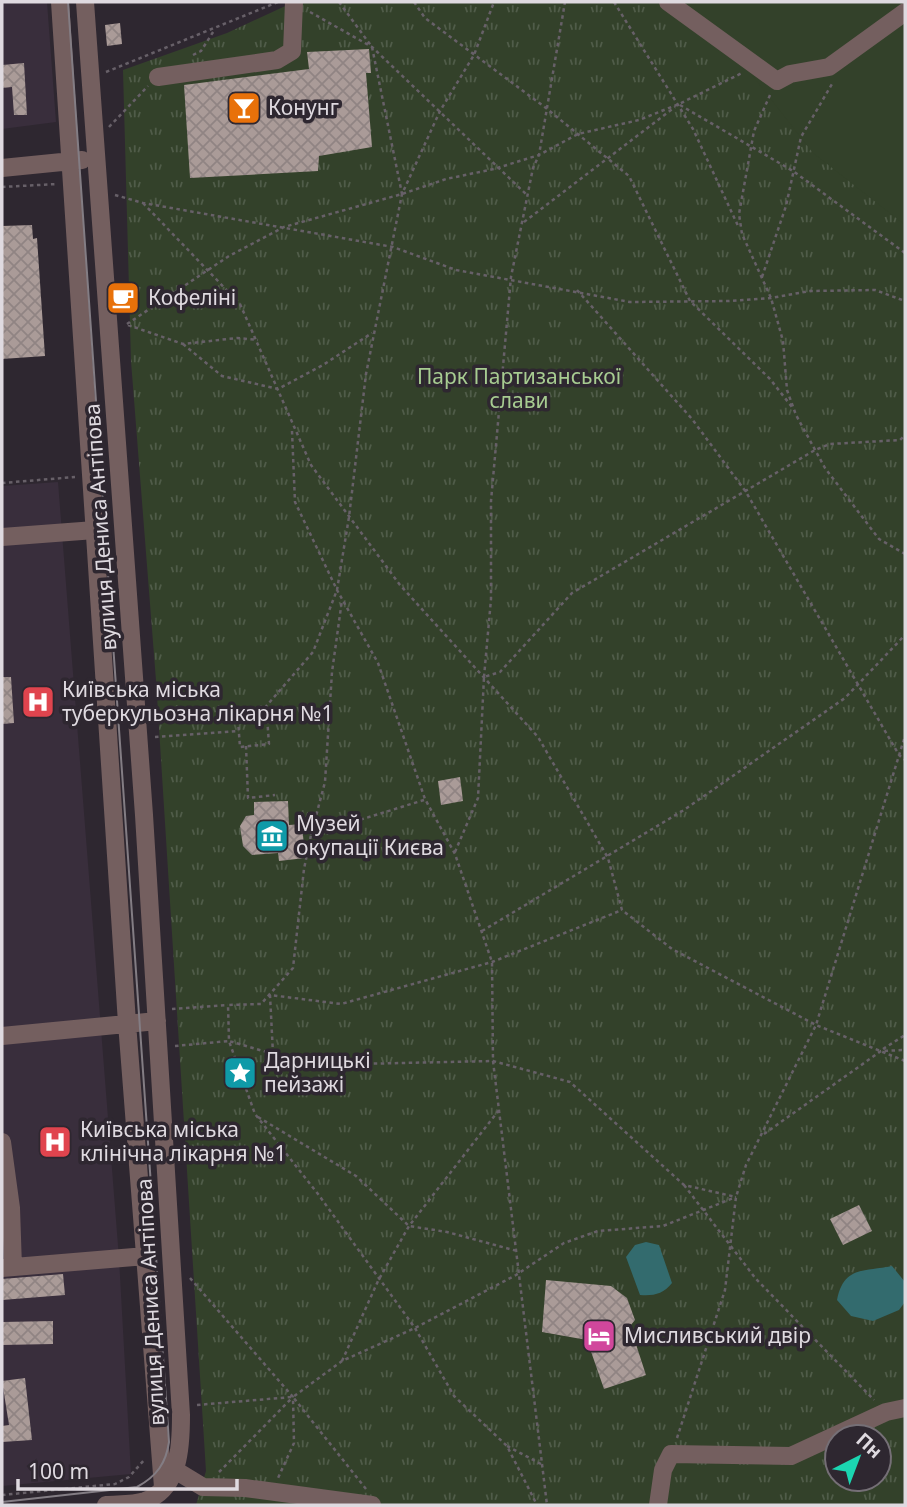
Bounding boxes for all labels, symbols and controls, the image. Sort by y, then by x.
bar icon: Конунг [225,89,263,127]
place label: Конунг [268,93,339,121]
cafe icon: Кофеліні [104,279,142,317]
place label: Кофеліні [148,283,236,311]
park label: Парк Партизанської слави [417,362,621,414]
street label: вулиця Дениса Антіпова [77,403,123,652]
place label: Київська міська туберкульозна лікарня №1 [62,675,333,727]
hospital icon: Київська міська туберкульозна лікарня №1 [19,683,57,721]
place label: Музей окупації Києва [296,809,444,861]
museum icon: Музей окупації Києва [253,817,291,855]
place label: Дарницькі пейзажі [264,1046,371,1098]
place icon: Дарницькі пейзажі [221,1054,259,1092]
place label: Київська міська клінічна лікарня №1 [80,1115,286,1167]
hospital icon: Київська міська клінічна лікарня №1 [36,1123,74,1161]
street label: вулиця Дениса Антіпова [130,1178,170,1426]
hotel icon: Мисливський двір [580,1317,618,1355]
place label: Мисливський двір [624,1321,811,1349]
north arrow [823,1423,893,1493]
text: Пн [851,1427,888,1464]
scale bar [18,1448,236,1492]
text: 100 m [28,1457,89,1485]

